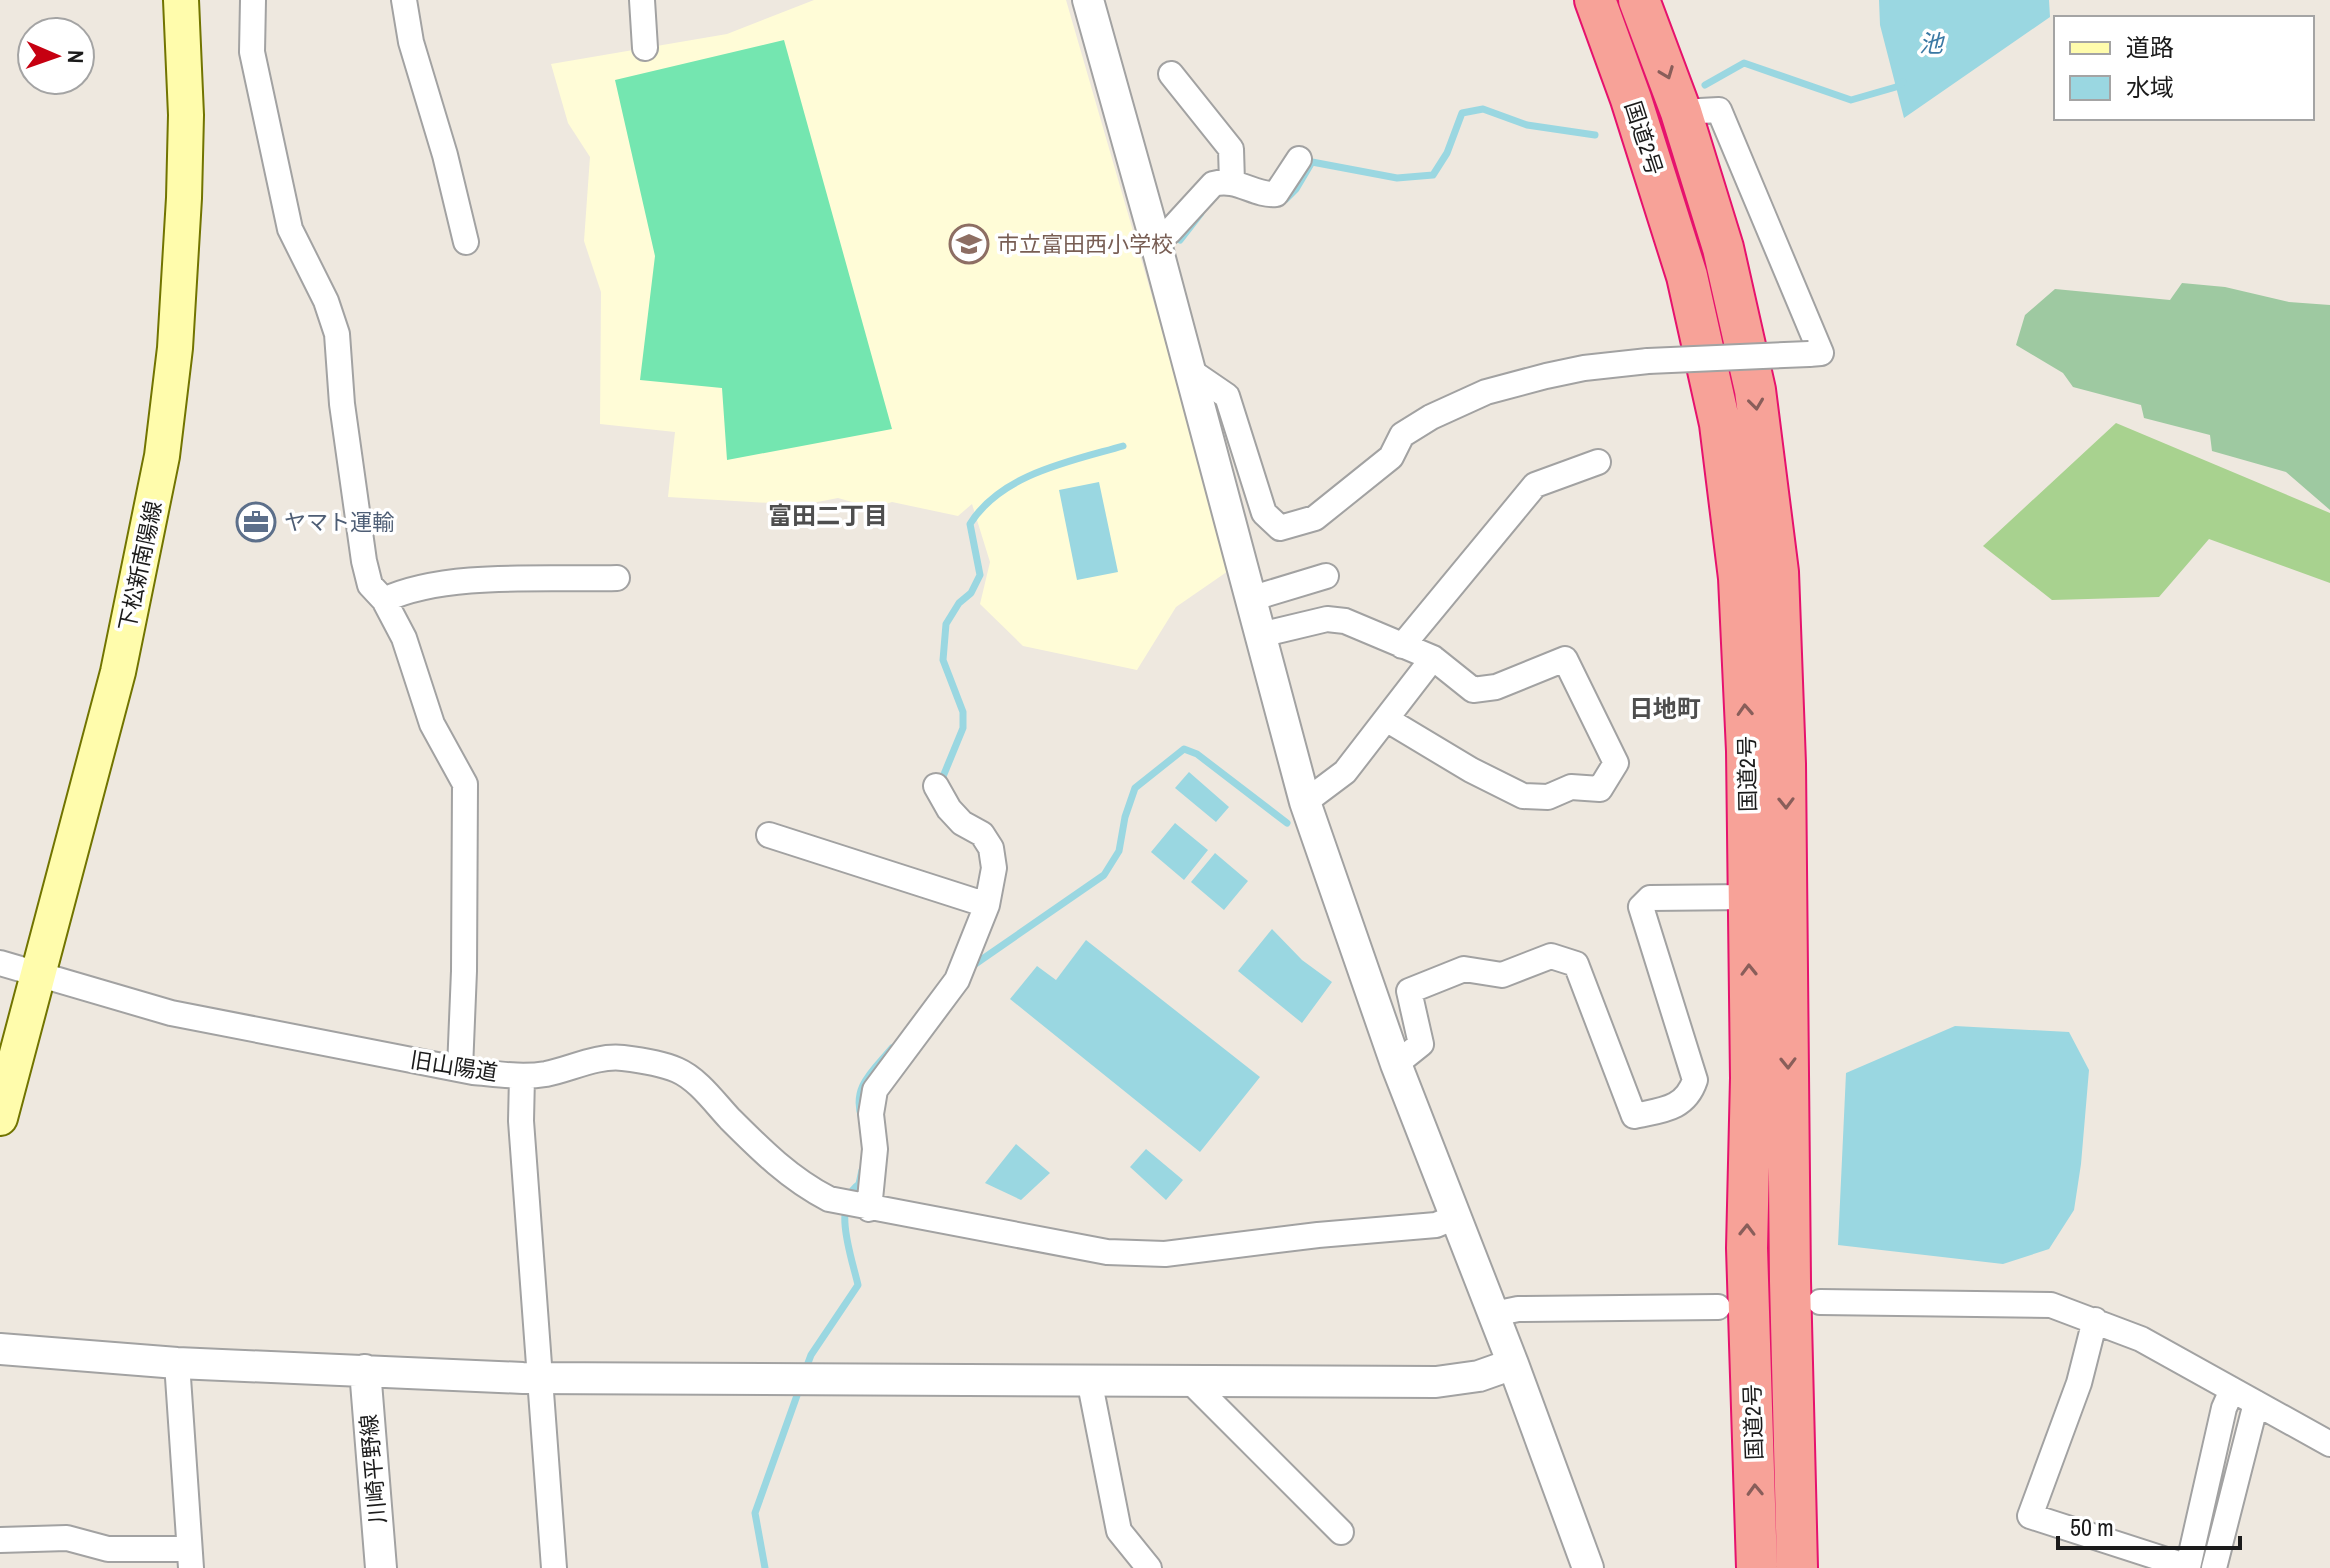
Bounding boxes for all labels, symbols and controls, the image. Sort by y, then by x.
north arrow [16,16,96,96]
legend [2054,16,2314,120]
water label: 池 [1919,27,1945,59]
text: 道路 [2126,31,2174,63]
text: N [61,50,91,64]
one-way arrow [1657,65,1673,79]
text: 水域 [2126,71,2174,103]
street label: 国道2号 [1618,97,1670,179]
school or university icon: 市立富田西小学校 [948,223,990,265]
place label: 市立富田西小学校 [997,229,1173,259]
one-way arrow [1748,398,1765,411]
street label: 下松新南陽線 [112,498,168,634]
district label: 富田二丁目 [768,499,888,531]
office icon: ヤマト運輸 [235,501,277,543]
place label: ヤマト運輸 [284,507,394,537]
district label: 日地町 [1629,692,1701,724]
one-way arrow [1737,703,1754,716]
street label: 国道2号 [1731,736,1763,812]
one-way arrow [1777,797,1795,810]
one-way arrow [1740,963,1758,976]
street label: 旧山陽道 [408,1044,500,1088]
one-way arrow [1779,1057,1797,1070]
one-way arrow [1739,1223,1756,1236]
street label: 国道2号 [1737,1383,1769,1461]
street label: 川崎平野線 [353,1413,393,1525]
one-way arrow [1746,1483,1764,1496]
scale bar [2058,1500,2240,1550]
text: 50 m [2070,1511,2114,1543]

